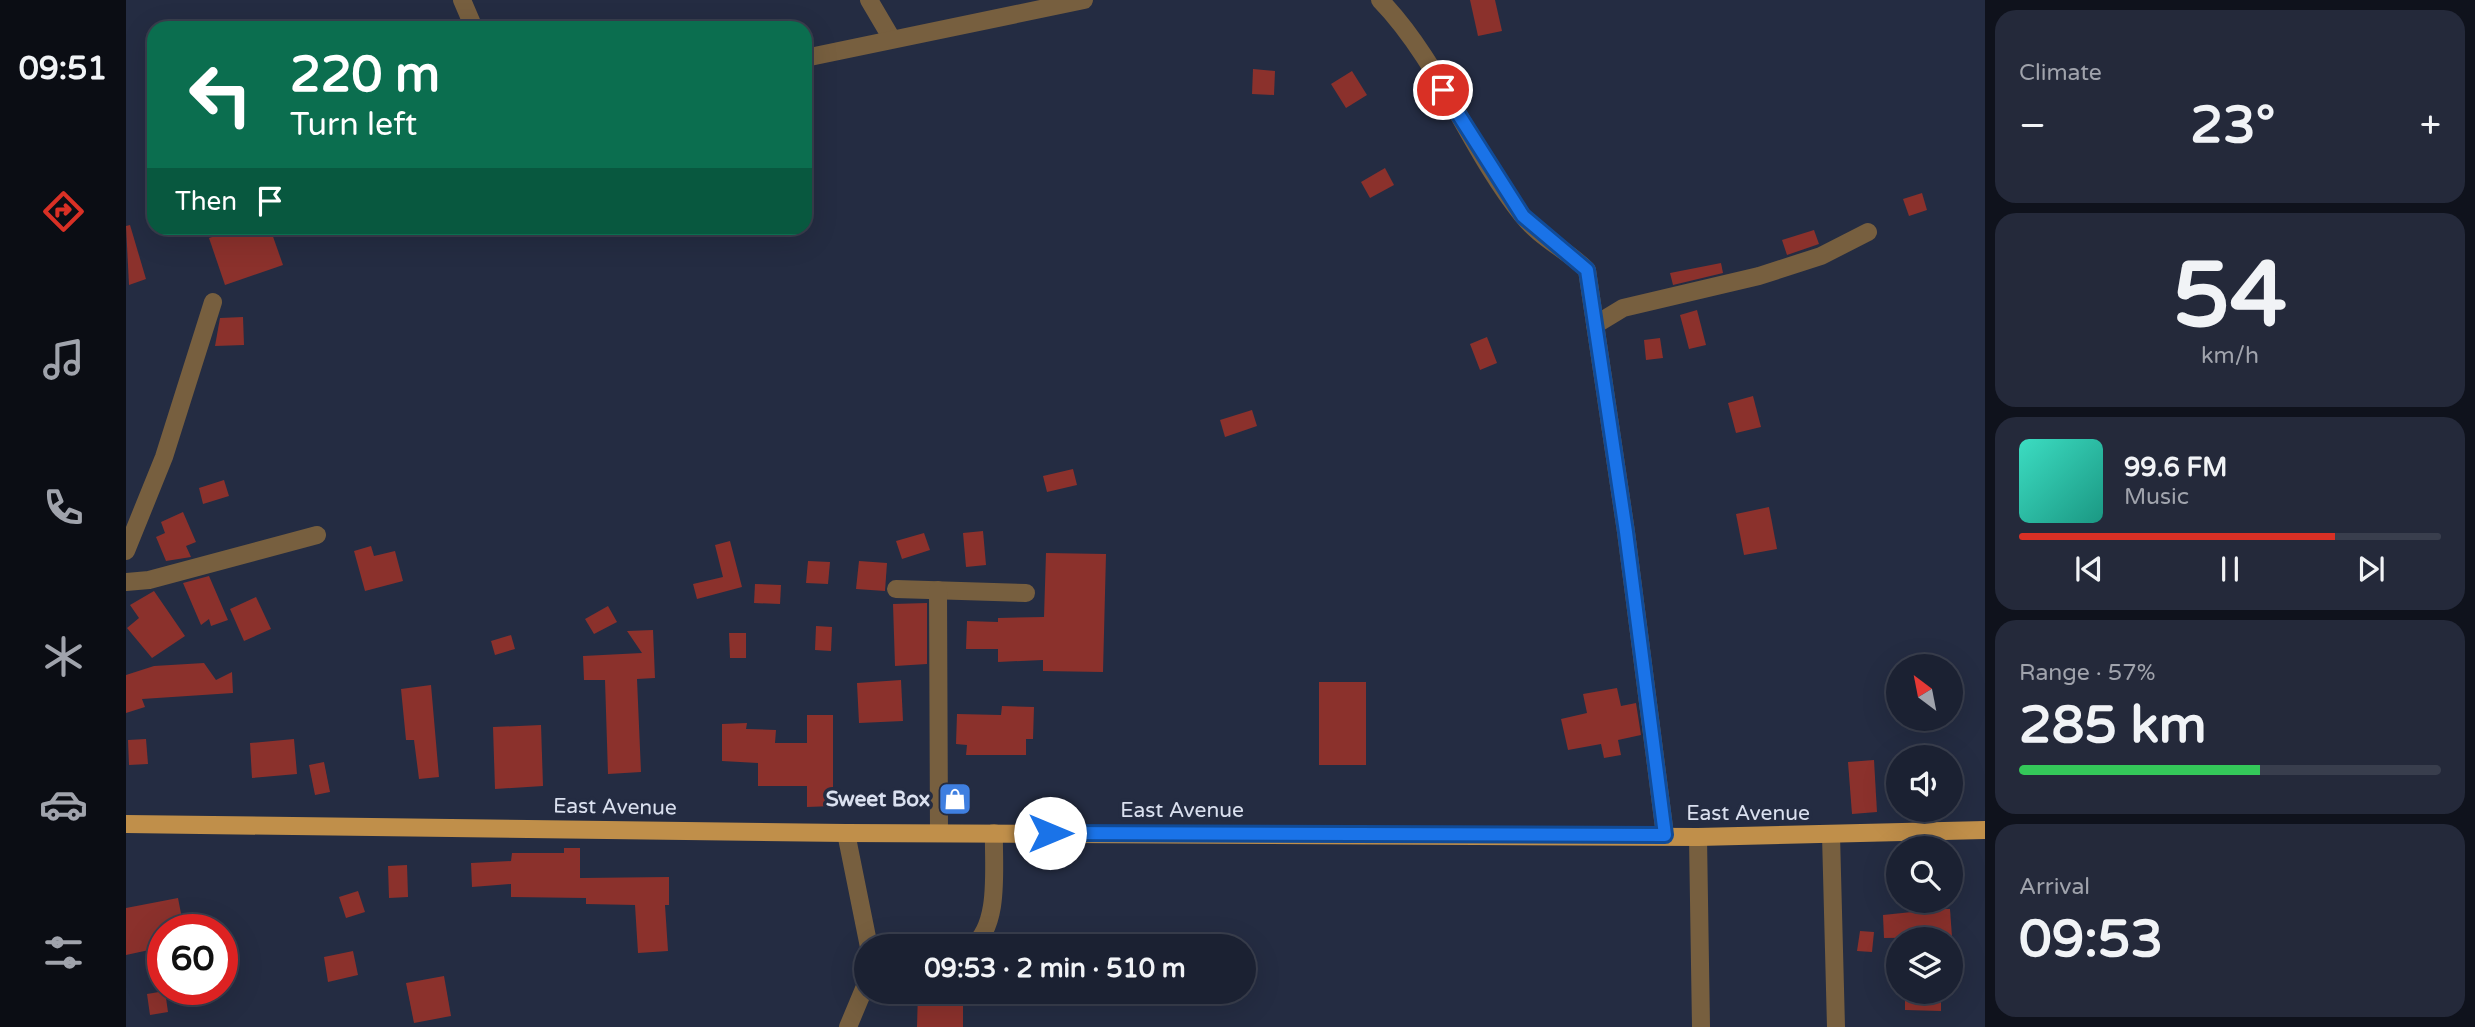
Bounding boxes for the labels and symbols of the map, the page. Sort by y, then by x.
pin [1413,60,1473,120]
north arrow [1886,654,1964,732]
shop icon: Sweet Box [936,780,974,818]
place label: Sweet Box [826,787,930,812]
street label: East Avenue [553,793,677,821]
position arrow [1013,796,1087,870]
street label: East Avenue [1120,798,1244,823]
street label: East Avenue [1686,801,1810,826]
speed limit sign: 60 [147,914,238,1005]

